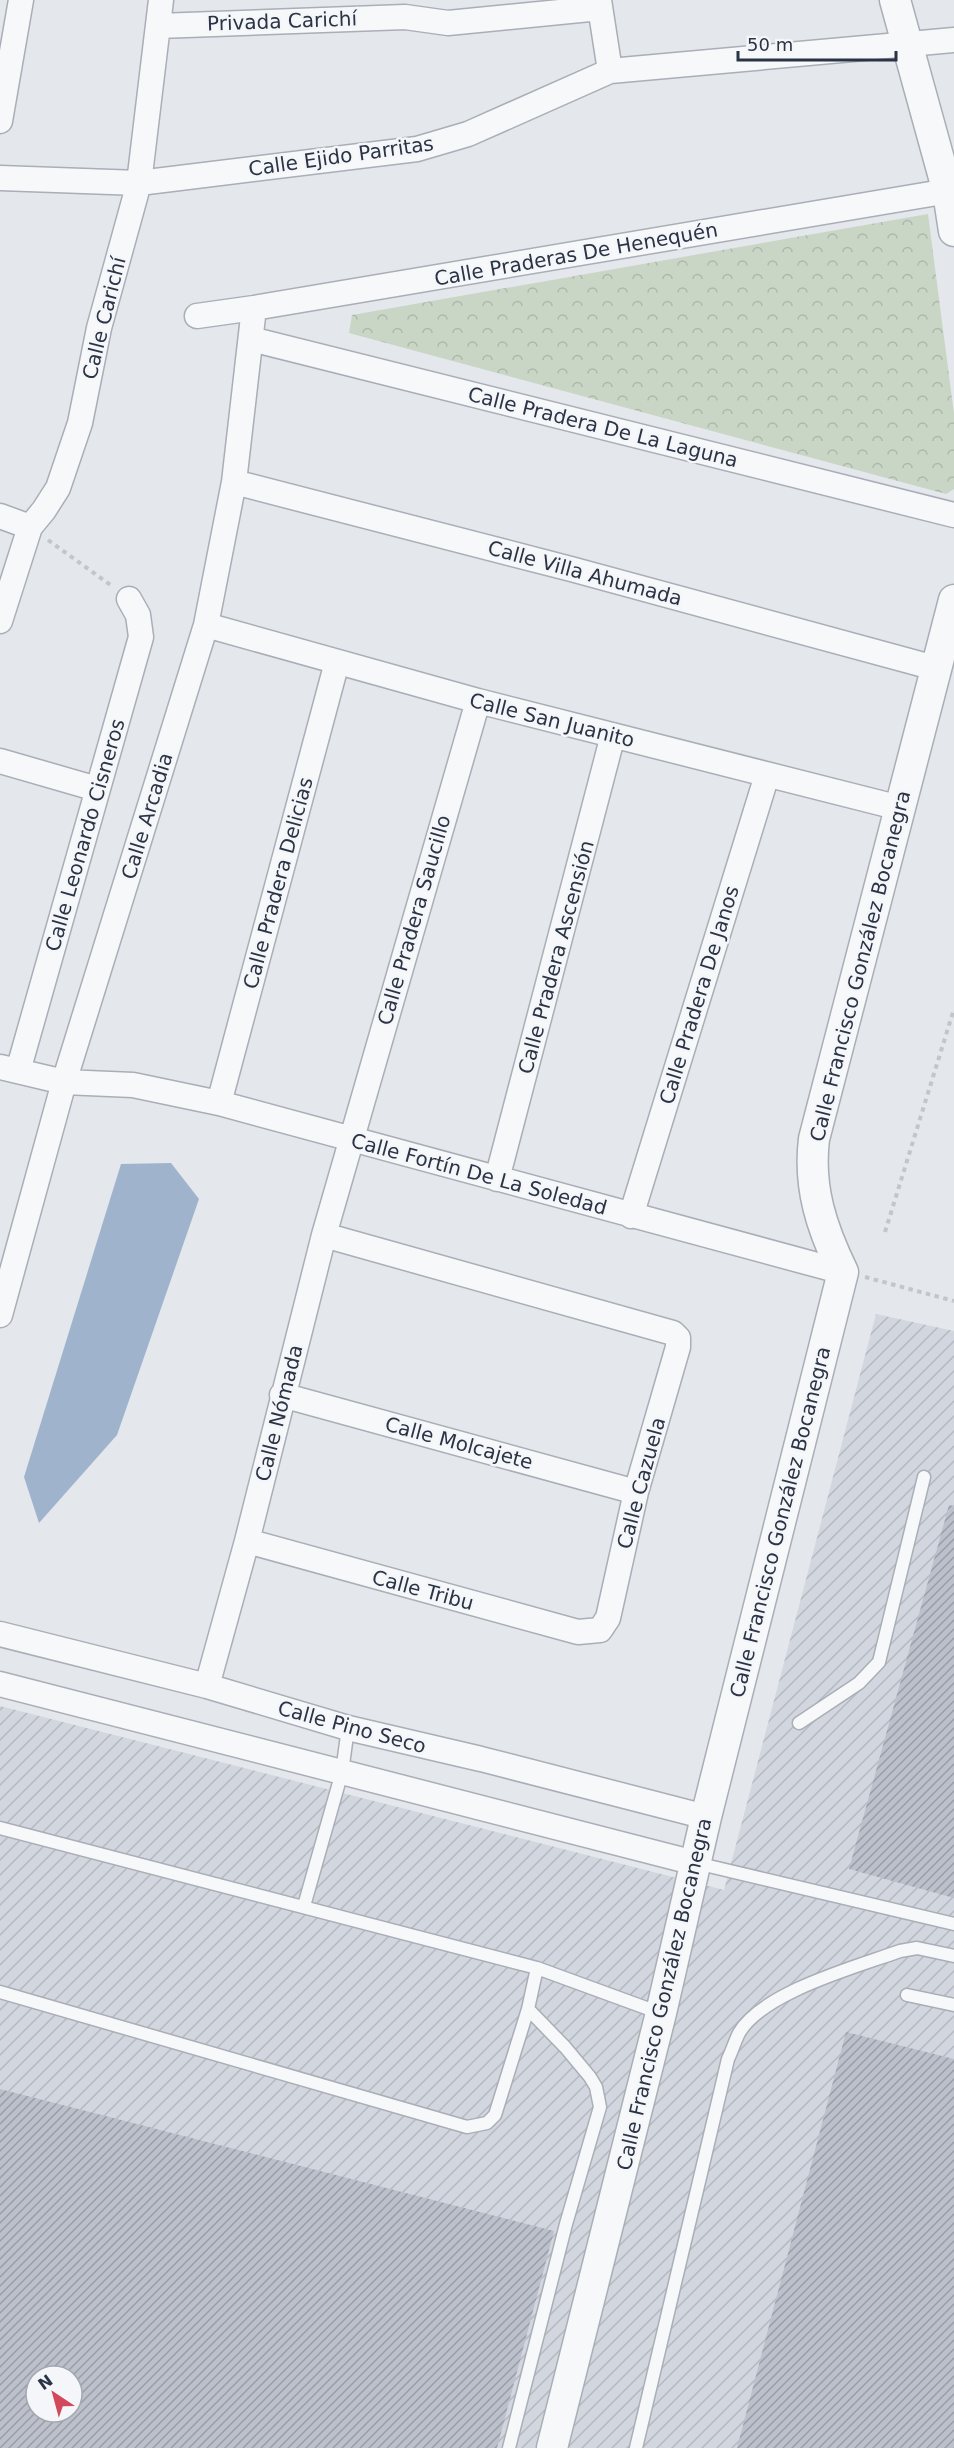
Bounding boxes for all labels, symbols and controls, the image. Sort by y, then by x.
street label: Privada Carichí [207,6,359,36]
scale bar [738,24,896,62]
text: 50 m [747,34,793,55]
street label: Calle Ejido Parritas [247,131,435,181]
street label: Calle Praderas De Henequén [433,217,719,291]
street label: Calle Carichí [77,253,131,382]
street label: Calle Pradera De La Laguna [465,382,741,472]
street label: Calle Villa Ahumada [485,535,685,611]
street label: Calle San Juanito [467,688,637,752]
street label: Calle Leonardo Cisneros [40,716,130,954]
street label: Calle Arcadia [116,750,178,882]
street label: Calle Pradera Delicias [238,775,318,991]
street label: Calle Francisco González Bocanegra [805,788,915,1144]
street label: Calle Pradera Saucillo [372,812,456,1028]
street label: Calle Pradera Ascensión [513,838,599,1076]
street label: Calle Pradera De Janos [654,883,744,1107]
street label: Calle Fortín De La Soledad [348,1128,610,1220]
street label: Calle Nómada [250,1342,308,1484]
street label: Calle Francisco González Bocanegra [725,1344,835,1700]
street label: Calle Molcajete [382,1412,536,1474]
street label: Calle Cazuela [612,1414,670,1552]
street label: Calle Tribu [369,1565,477,1615]
street label: Calle Pino Seco [275,1696,429,1758]
street label: Calle Francisco González Bocanegra [612,1815,716,2173]
north arrow [24,2364,84,2424]
text: N [34,2371,56,2394]

